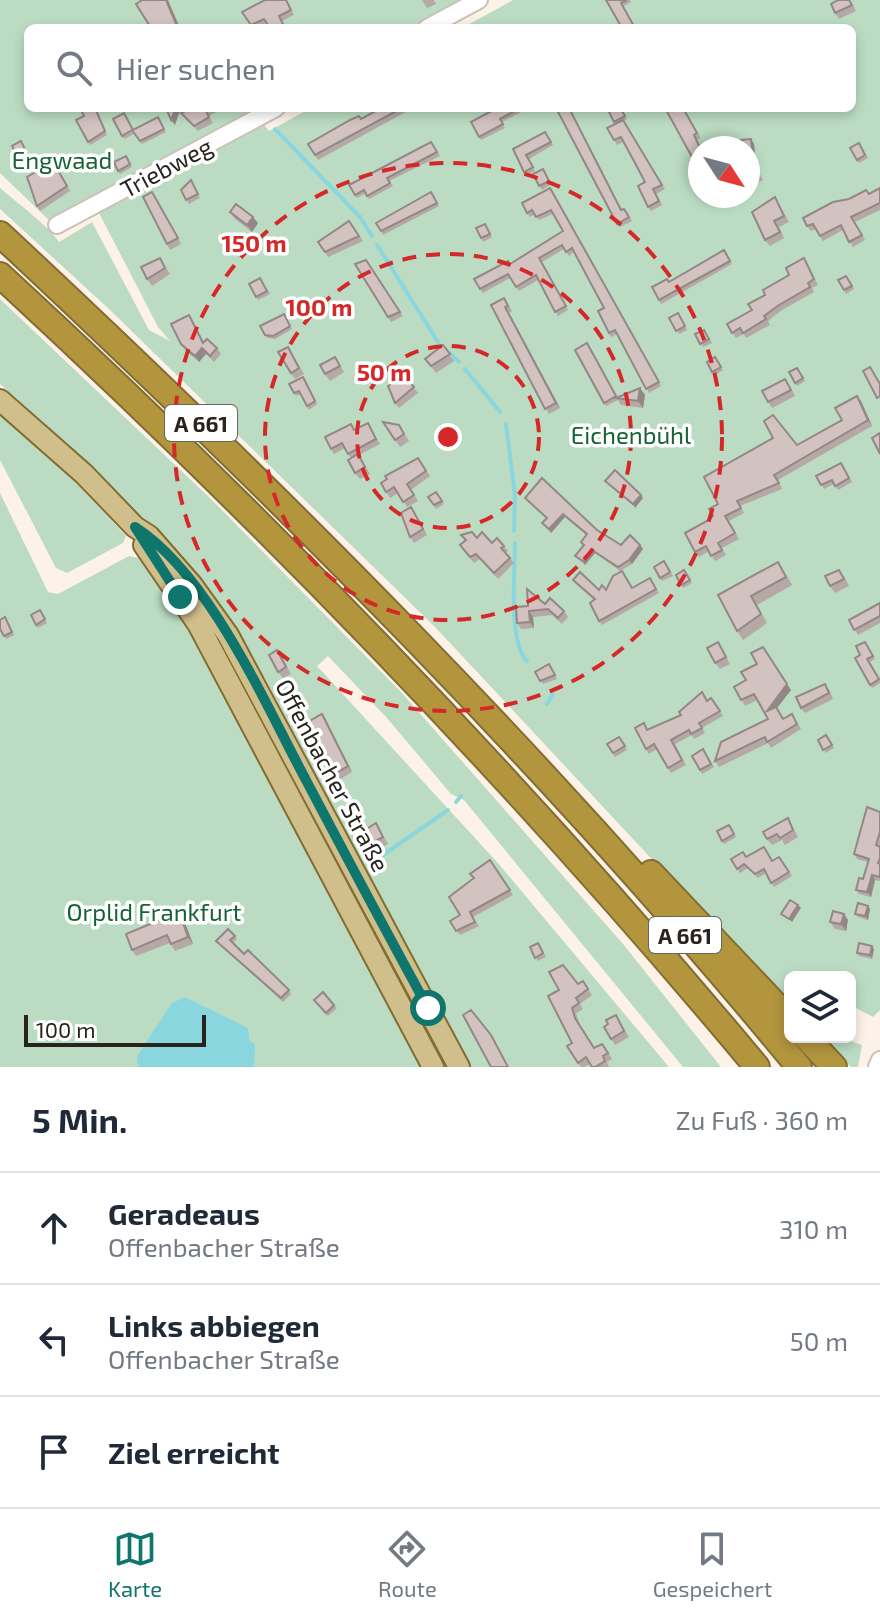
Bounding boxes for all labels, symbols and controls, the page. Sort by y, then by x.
search box [24,24,856,112]
icon: search [52,46,96,90]
text: Hier suchen [116,50,276,86]
street label: Triebweg [115,131,217,203]
north arrow [688,136,760,208]
park label: Engwaad [12,145,112,174]
text: 150 m [221,228,287,257]
text: 100 m [286,292,352,321]
text: 50 m [357,357,411,386]
road number: A 661 [165,405,237,441]
park label: Eichenbühl [571,420,691,449]
centre of rings [434,423,462,451]
route end [162,579,198,615]
street label: Offenbacher Straße [270,674,396,876]
park label: Orplid Frankfurt [67,897,241,926]
road number: A 661 [649,917,721,953]
map controls [784,971,856,1043]
button: layers [784,971,856,1043]
route start [410,990,446,1026]
scale bar [24,1011,206,1047]
text: 100 m [36,1016,95,1042]
text: 5 Min. [32,1099,127,1140]
text: Zu Fuß · 360 m [676,1104,848,1135]
text: Geradeaus [108,1195,260,1231]
icon: ahead [32,1206,76,1250]
text: 310 m [779,1213,848,1244]
text: Offenbacher Straße [108,1231,340,1262]
text: Links abbiegen [108,1307,320,1343]
icon: left [32,1318,76,1362]
text: 50 m [790,1325,848,1356]
text: Offenbacher Straße [108,1343,340,1374]
icon: arrive [32,1430,76,1474]
text: Ziel erreicht [108,1434,280,1470]
tab: Karte [108,1527,162,1601]
tab: Route [378,1527,437,1601]
tab: Gespeichert [653,1527,772,1601]

